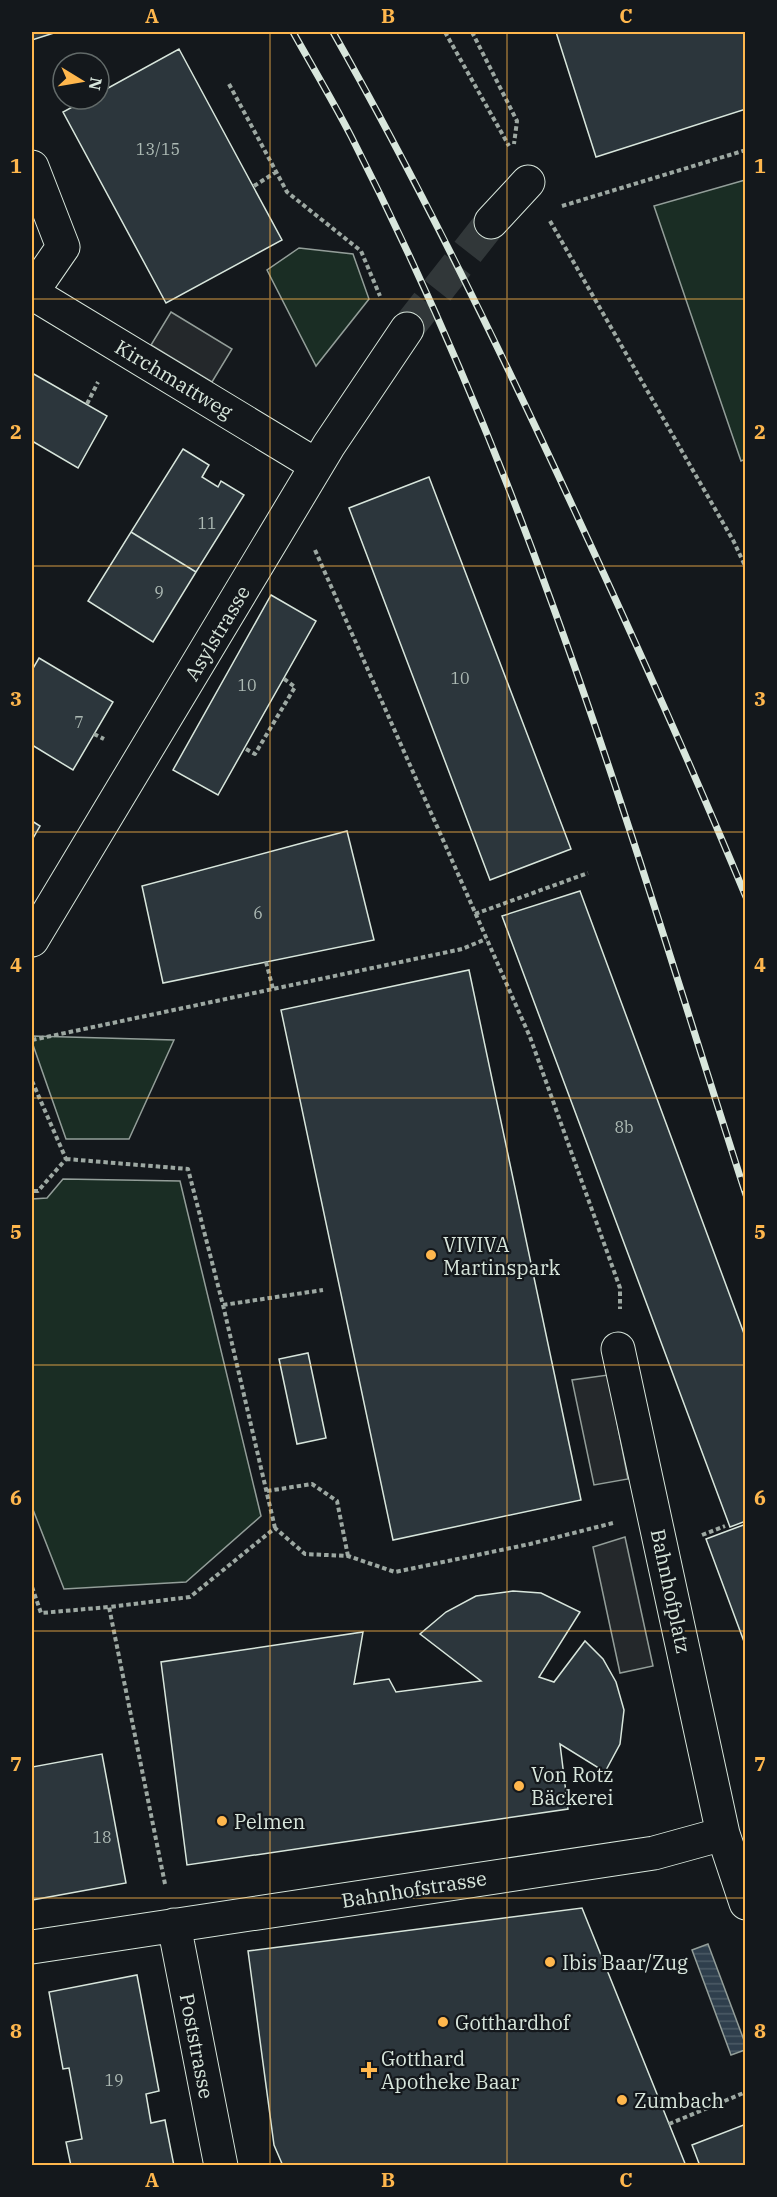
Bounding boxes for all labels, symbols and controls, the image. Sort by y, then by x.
text: A [145,2,159,29]
text: B [381,2,395,29]
text: C [619,2,633,29]
north arrow [51,51,111,111]
text: N [85,76,107,92]
house number: 13/15 [136,139,180,159]
text: 1 [10,152,22,179]
text: 1 [754,152,766,179]
street label: Kirchmattweg [110,333,238,425]
text: 2 [10,418,22,445]
text: 2 [754,418,766,445]
house number: 11 [197,513,217,533]
street label: Asylstrasse [178,580,256,686]
house number: 9 [154,582,164,602]
house number: 10 [450,668,470,688]
house number: 10 [237,675,257,695]
text: 3 [10,685,22,712]
text: 3 [754,685,766,712]
house number: 7 [74,712,84,732]
house number: 6 [253,903,263,923]
text: 4 [10,951,22,978]
text: 4 [754,951,766,978]
house number: 8b [614,1117,634,1137]
text: 5 [10,1218,22,1245]
text: 5 [754,1218,766,1245]
place label: VIVIVA Martinspark [443,1231,561,1281]
marker: VIVIVA Martinspark [424,1248,438,1262]
text: 6 [10,1484,22,1511]
text: 6 [754,1484,766,1511]
street label: Bahnhofplatz [645,1526,697,1656]
text: 7 [10,1750,22,1777]
text: 7 [754,1750,766,1777]
place label: Von Rotz Bäckerei [531,1761,614,1811]
marker: Von Rotz Bäckerei [512,1779,526,1793]
place label: Pelmen [234,1808,306,1835]
marker: Pelmen [215,1814,229,1828]
house number: 18 [92,1827,112,1847]
street label: Bahnhofstrasse [339,1864,489,1914]
place label: Ibis Baar/Zug [562,1949,688,1976]
marker: Ibis Baar/Zug [543,1955,557,1969]
street label: Poststrasse [174,1991,220,2101]
place label: Gotthardhof [455,2009,571,2036]
marker: Gotthardhof [436,2015,450,2029]
text: 8 [10,2017,22,2044]
text: 8 [754,2017,766,2044]
place label: Gotthard Apotheke Baar [381,2045,519,2095]
marker: Gotthard Apotheke Baar [362,2063,376,2077]
house number: 19 [104,2070,124,2090]
place label: Zumbach [634,2087,724,2114]
marker: Zumbach [615,2093,629,2107]
text: A [145,2166,159,2193]
text: B [381,2166,395,2193]
text: C [619,2166,633,2193]

